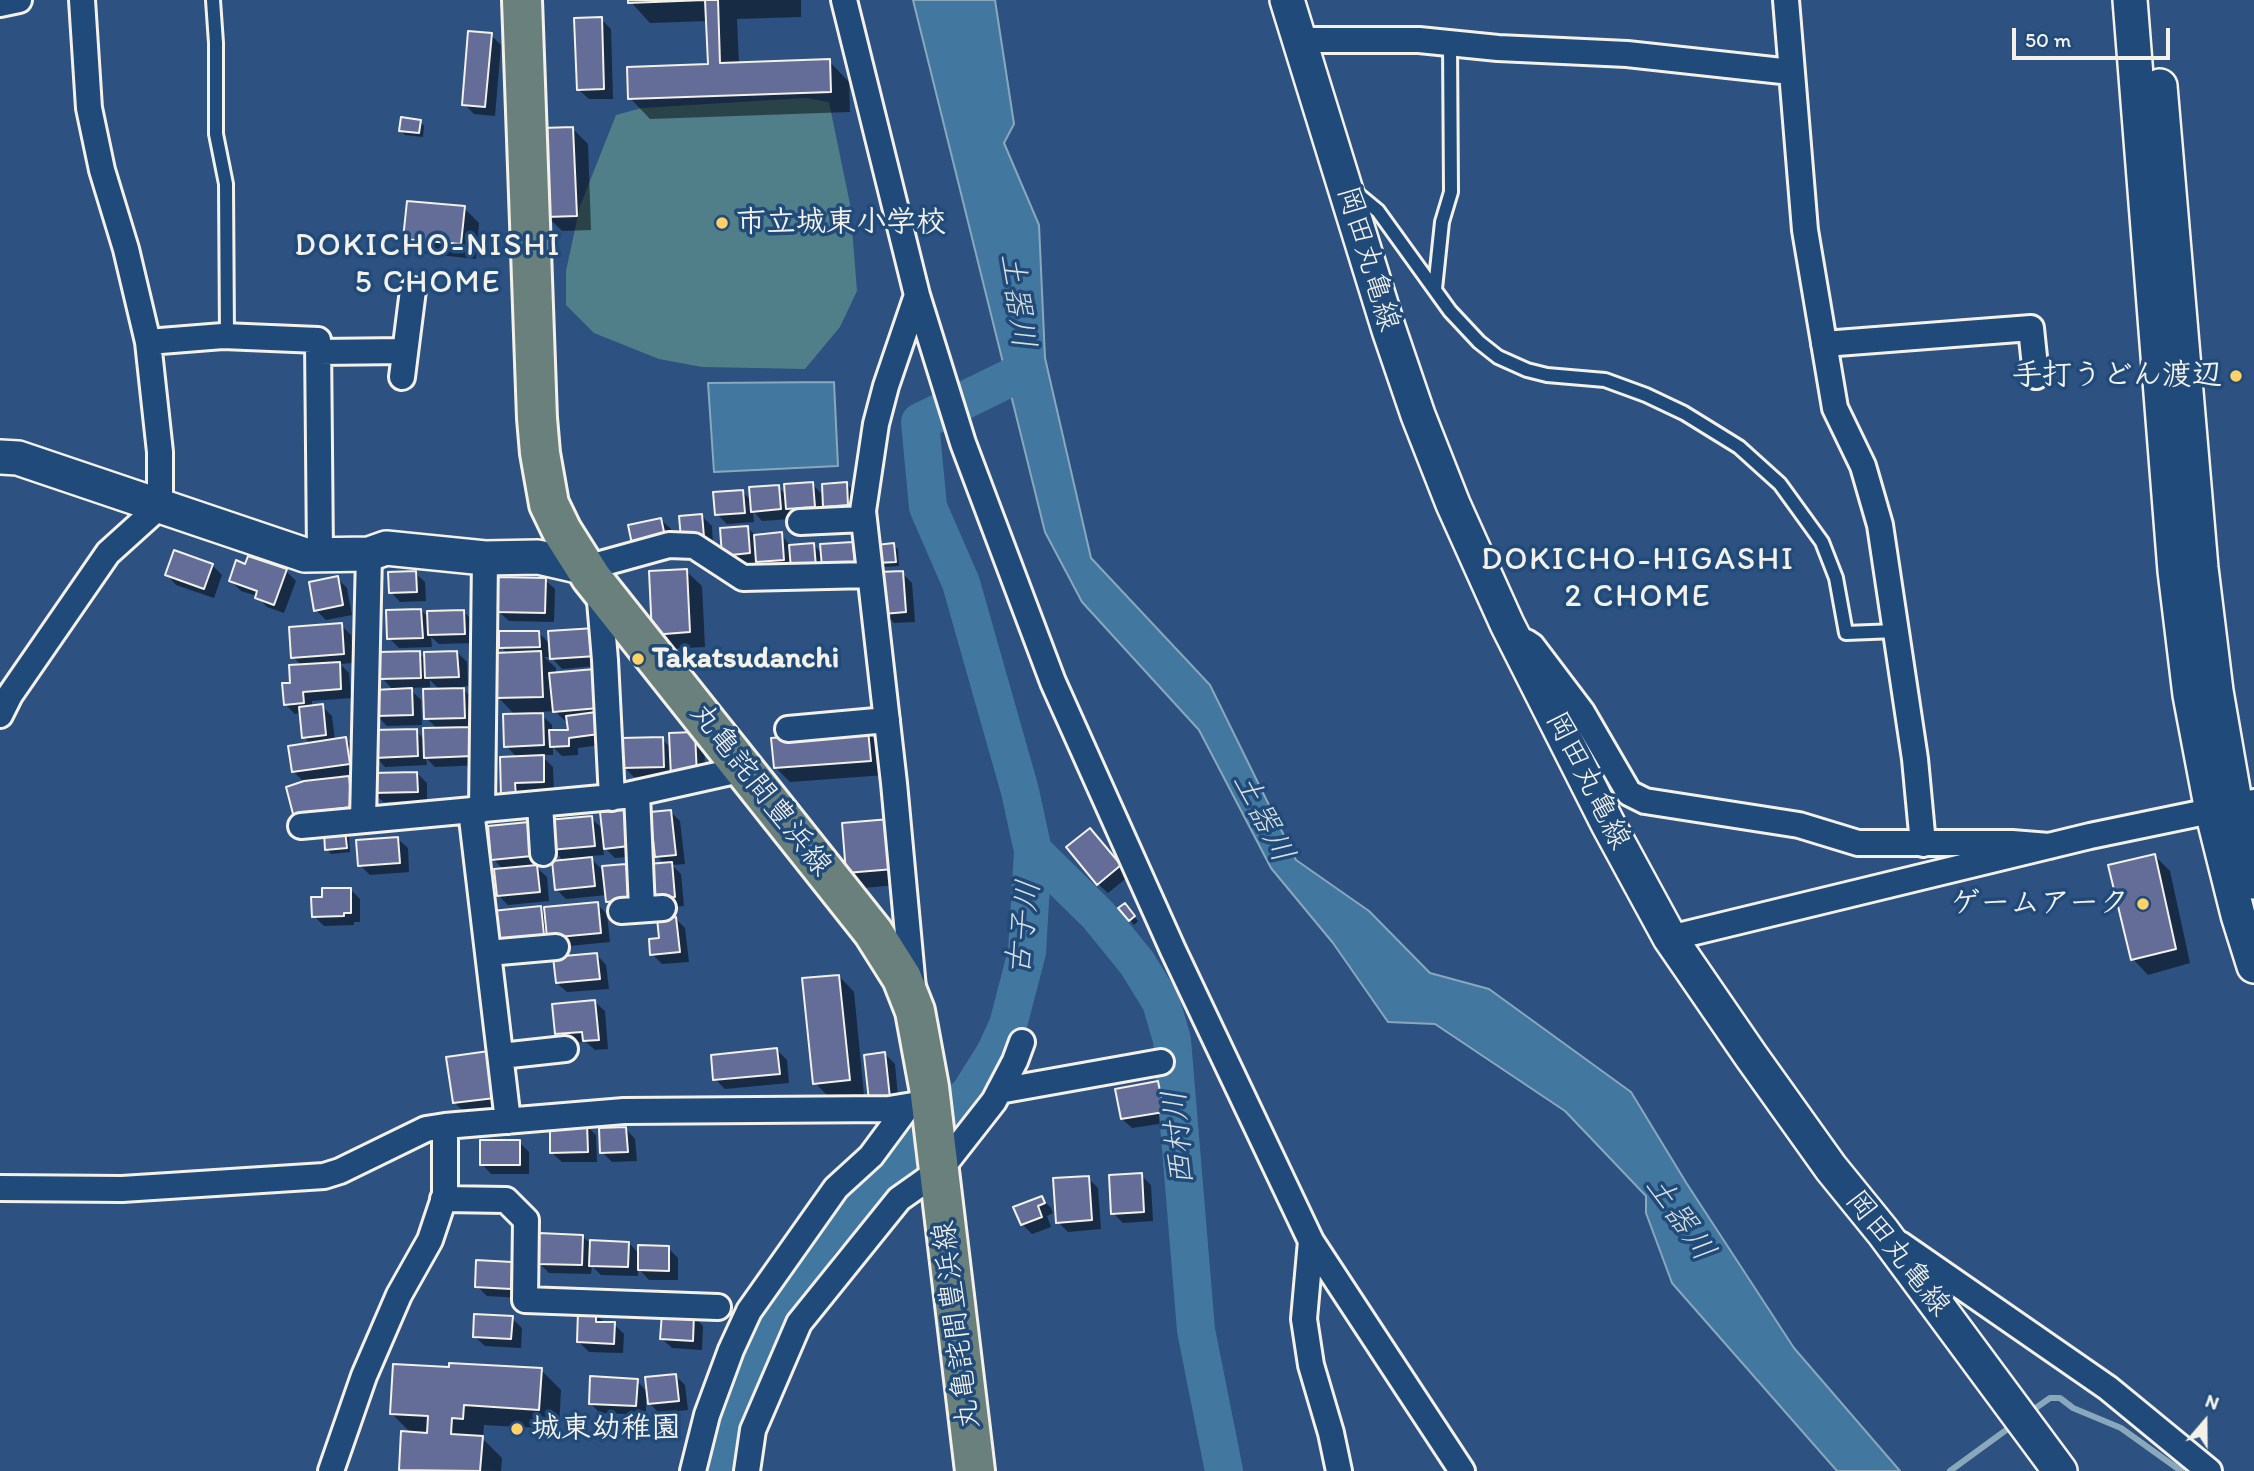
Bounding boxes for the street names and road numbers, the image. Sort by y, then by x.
street label: 岡田丸亀線 [1328,182,1406,336]
street label: 丸亀詫間豊浜線 [681,696,839,884]
street label: 岡田丸亀線 [1537,706,1637,856]
street label: 岡田丸亀線 [1837,1184,1957,1324]
street label: 丸亀詫間豊浜線 [927,1219,989,1431]

